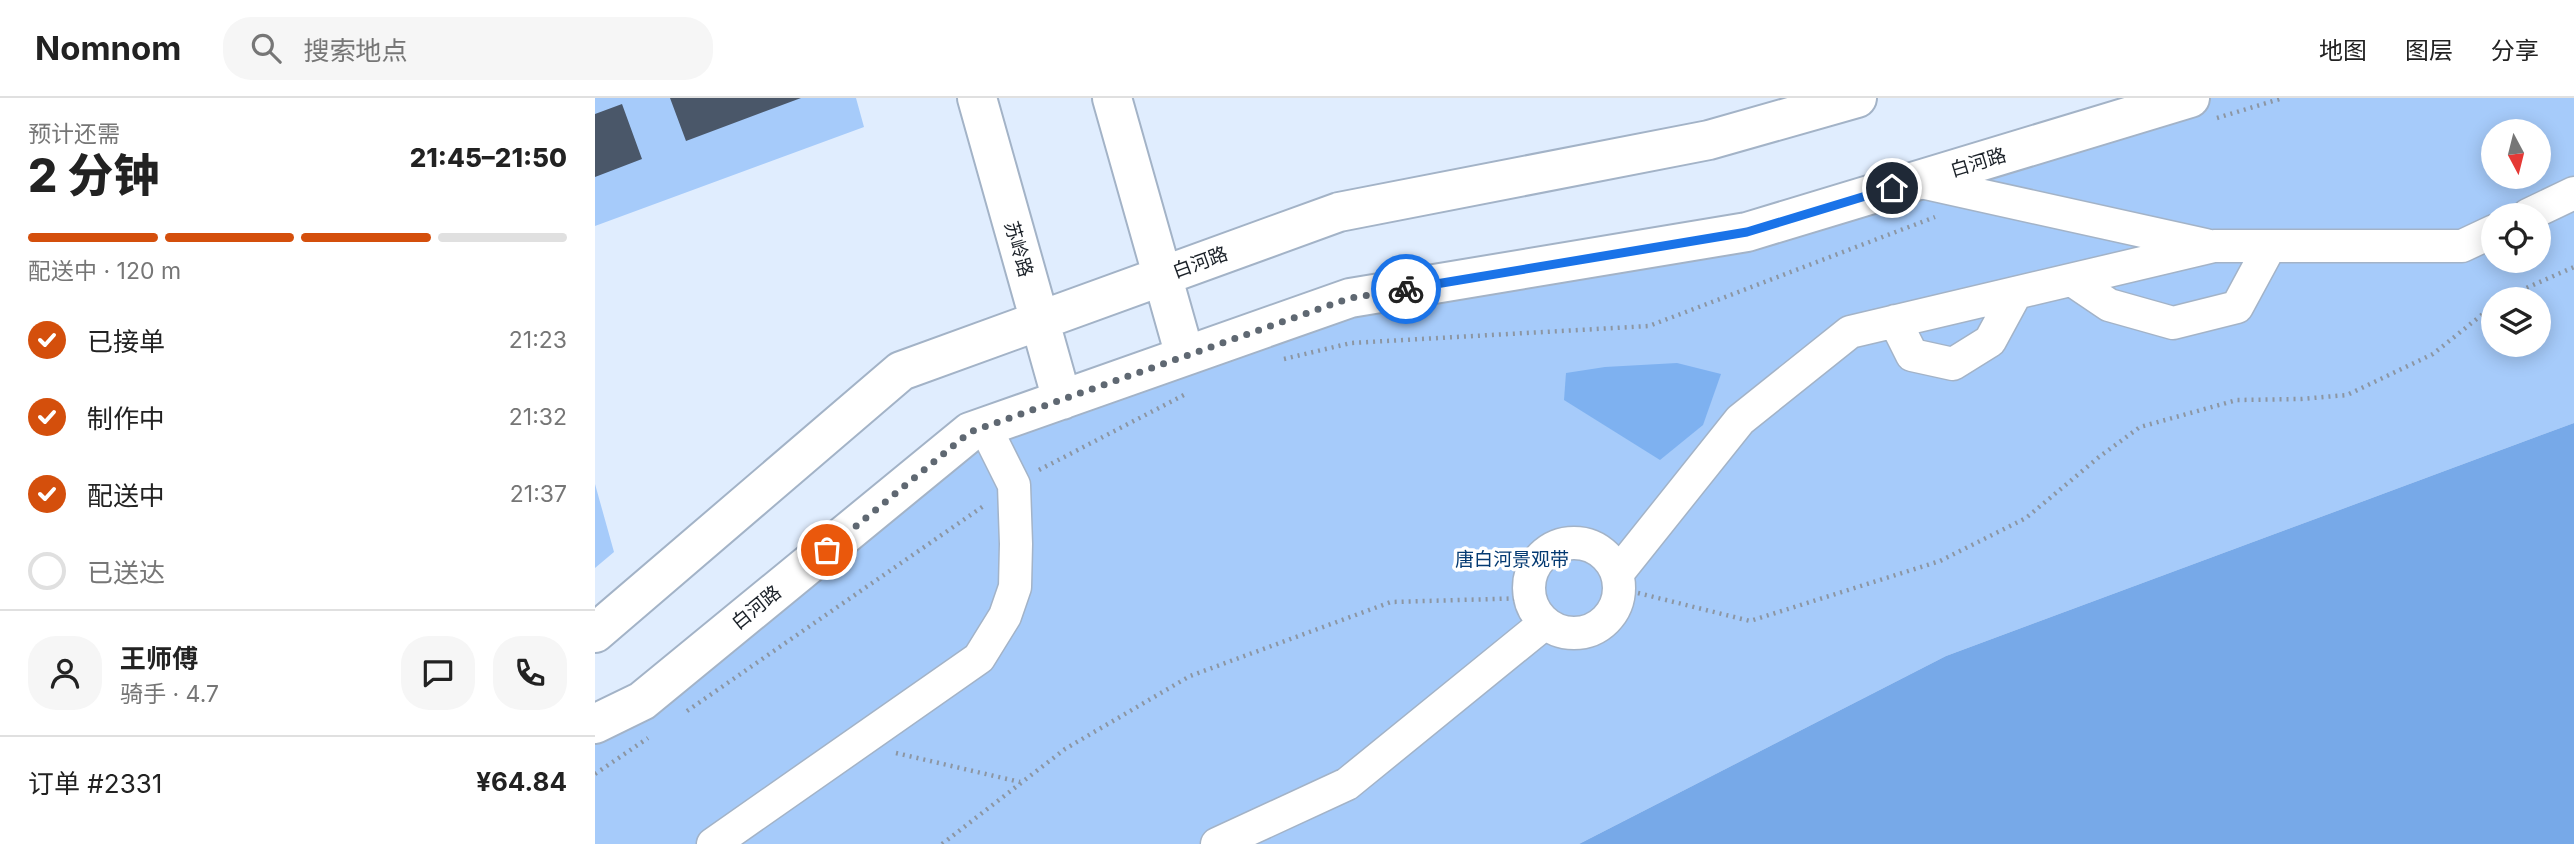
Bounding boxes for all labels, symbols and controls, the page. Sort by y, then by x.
search box [223,17,713,80]
text: Nomnom [35,28,181,68]
icon: search [247,29,285,67]
text: 搜索地点 [303,35,407,66]
text: 地图 [2319,36,2367,65]
text: 图层 [2405,36,2453,65]
text: 分享 [2491,36,2539,65]
north arrow [2481,119,2551,189]
map controls [2481,119,2551,357]
text: 预计还需 [28,120,120,148]
text: 21:45–21:50 [410,142,567,173]
street label: 白河路 [1948,143,2009,182]
text: 2 分钟 [28,147,159,203]
pin [1862,158,1922,218]
icon: home [1873,169,1911,207]
button: locate [2481,203,2551,273]
street label: 苏岭路 [1000,219,1037,280]
street label: 白河路 [1169,242,1231,283]
courier [1371,254,1441,324]
text: 配送中 · 120 m [28,257,181,285]
icon: bike [1387,270,1425,308]
button: layers [2481,287,2551,357]
icon: check [28,321,66,359]
text: 已接单 [87,326,165,357]
text: 21:23 [509,326,567,354]
icon: check [28,398,66,436]
text: 制作中 [87,403,165,434]
text: 21:32 [509,403,567,431]
icon: check [28,475,66,513]
text: 配送中 [87,480,165,511]
text: 21:37 [510,480,567,508]
pin [797,520,857,580]
icon: bag [808,531,846,569]
park label: 唐白河景观带 [1455,548,1569,571]
text: 已送达 [87,557,165,588]
street label: 白河路 [727,581,786,634]
button: person [28,636,102,710]
button: chat [401,636,475,710]
button: phone [493,636,567,710]
text: 王师傅 [120,643,198,674]
text: 骑手 · 4.7 [120,680,219,708]
text: ¥64.84 [476,766,567,797]
text: 订单 #2331 [28,768,162,799]

